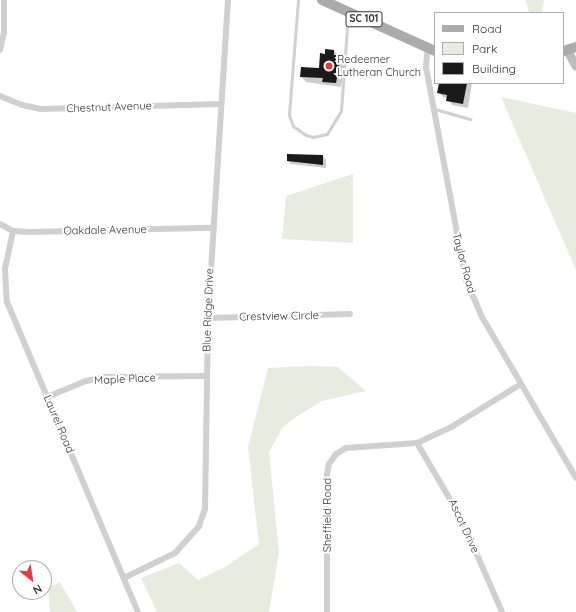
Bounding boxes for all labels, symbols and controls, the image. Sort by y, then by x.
road number: SC 101 [345,11,383,27]
legend [434,12,564,84]
text: Road [472,21,502,36]
text: Park [472,41,497,56]
place label: Redeemer Lutheran Church [337,53,421,79]
marker: Redeemer Lutheran Church [324,61,334,71]
text: Building [472,61,516,76]
street label: Chestnut Avenue [66,99,152,115]
street label: Oakdale Avenue [63,223,147,237]
street label: Taylor Road [450,231,478,295]
street label: Blue Ridge Drive [200,268,216,352]
street label: Crestview Circle [239,309,319,323]
street label: Maple Place [94,371,156,387]
street label: Laurel Road [41,393,77,455]
street label: Sheffield Road [320,478,334,552]
street label: Ascot Drive [446,497,482,555]
north arrow [12,560,52,600]
text: N [30,581,45,598]

